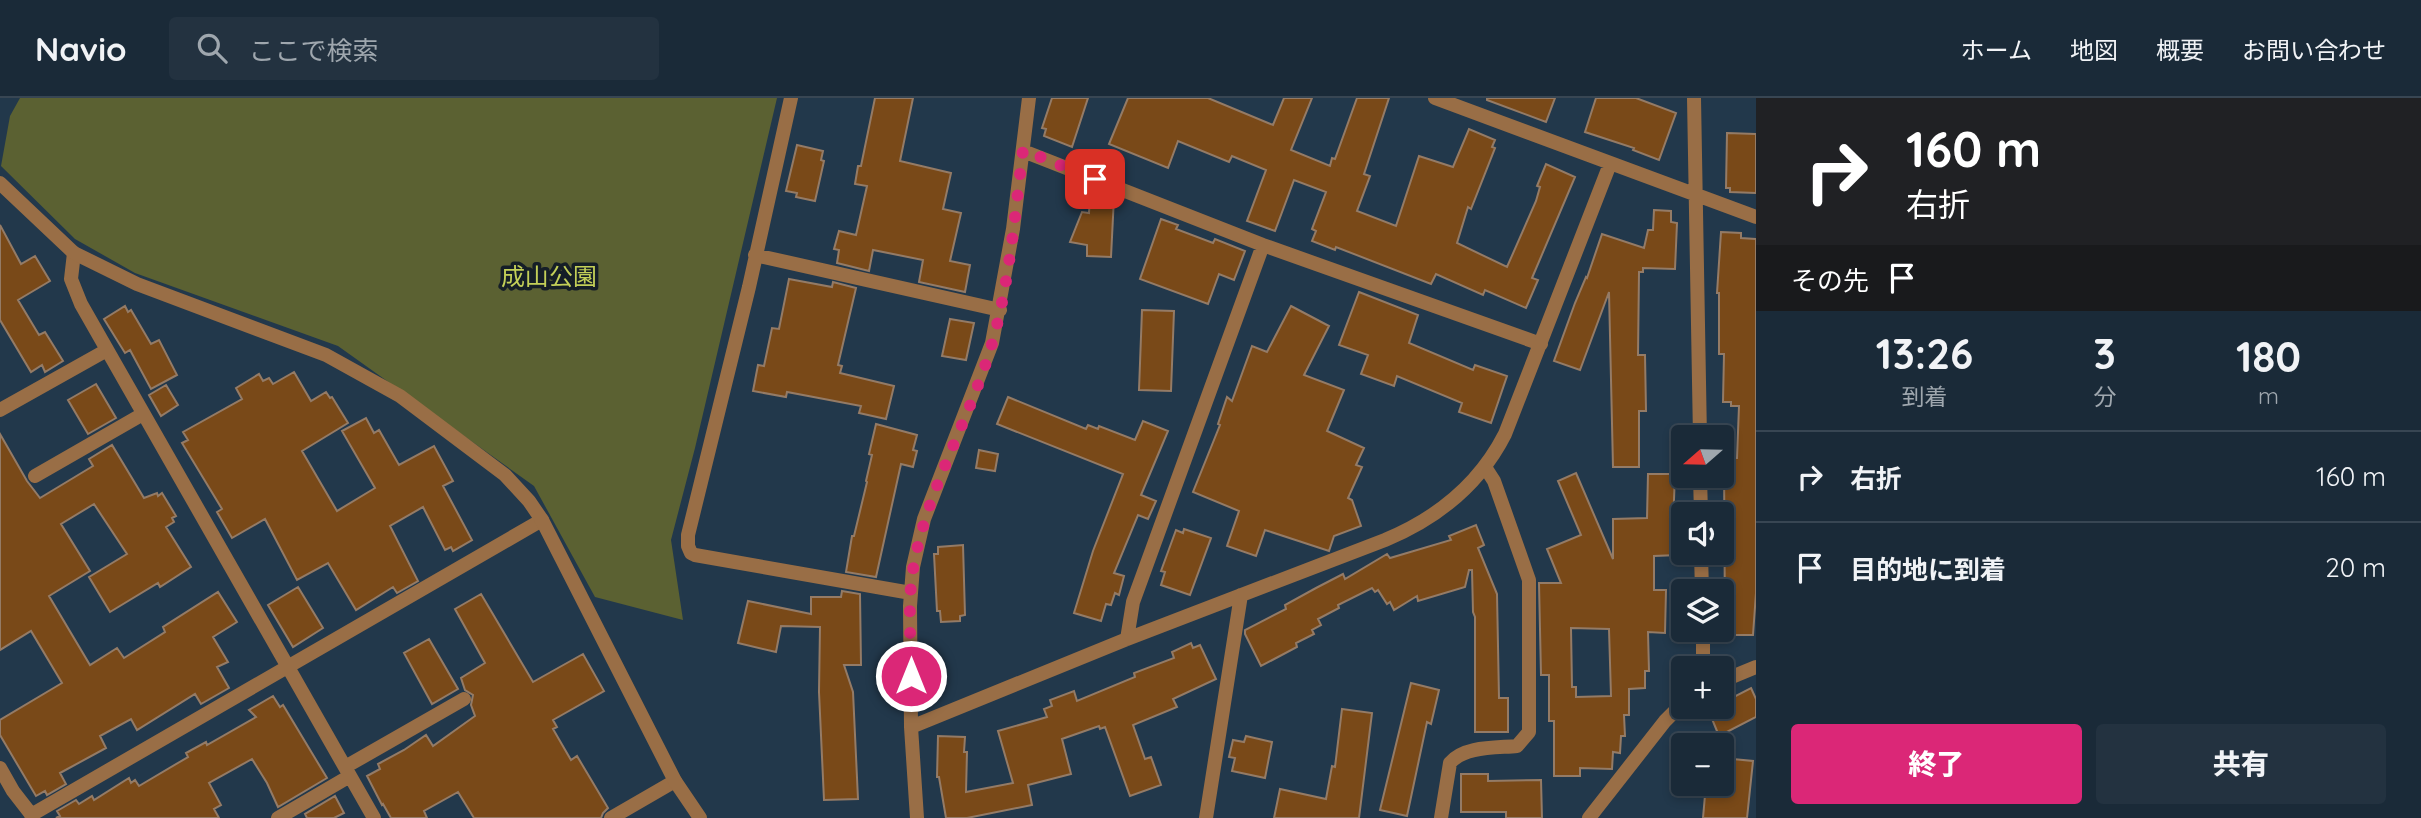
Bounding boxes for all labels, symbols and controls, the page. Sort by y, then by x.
search box [169,17,659,80]
text: Navio [35,28,127,69]
icon: search [193,29,231,67]
text: ここで検索 [249,34,379,67]
text: ホーム [1961,35,2032,65]
text: 地図 [2070,35,2118,65]
text: 概要 [2156,35,2204,65]
text: お問い合わせ [2242,35,2386,65]
text: 160 m [1906,118,2041,179]
icon: right [1791,126,1882,217]
pin [1065,149,1125,209]
icon: arrive [1076,160,1114,198]
text: 右折 [1906,184,1970,224]
icon: arrive [1883,259,1921,297]
park label: 成山公園 [501,261,597,291]
text: その先 [1791,264,1869,297]
text: 13:26 [1876,327,1973,380]
text: 3 [2093,327,2116,380]
text: 180 [2236,330,2301,383]
text: m [2258,381,2279,410]
text: 到着 [1902,382,1948,411]
text: 分 [2093,382,2116,411]
north arrow [1671,425,1734,488]
map controls [1671,425,1734,796]
icon: right [1791,458,1829,496]
text: 160 m [2316,460,2386,493]
text: 右折 [1850,462,1902,495]
button: sound [1671,502,1734,565]
icon: arrive [1791,549,1829,587]
text: 20 m [2325,551,2386,584]
text: 目的地に到着 [1850,553,2006,586]
button: layers [1671,579,1734,642]
position arrow [874,639,948,713]
button: + [1671,656,1734,719]
button: 終了 [1791,724,2082,804]
button: 共有 [2096,724,2386,804]
button: − [1671,733,1734,796]

